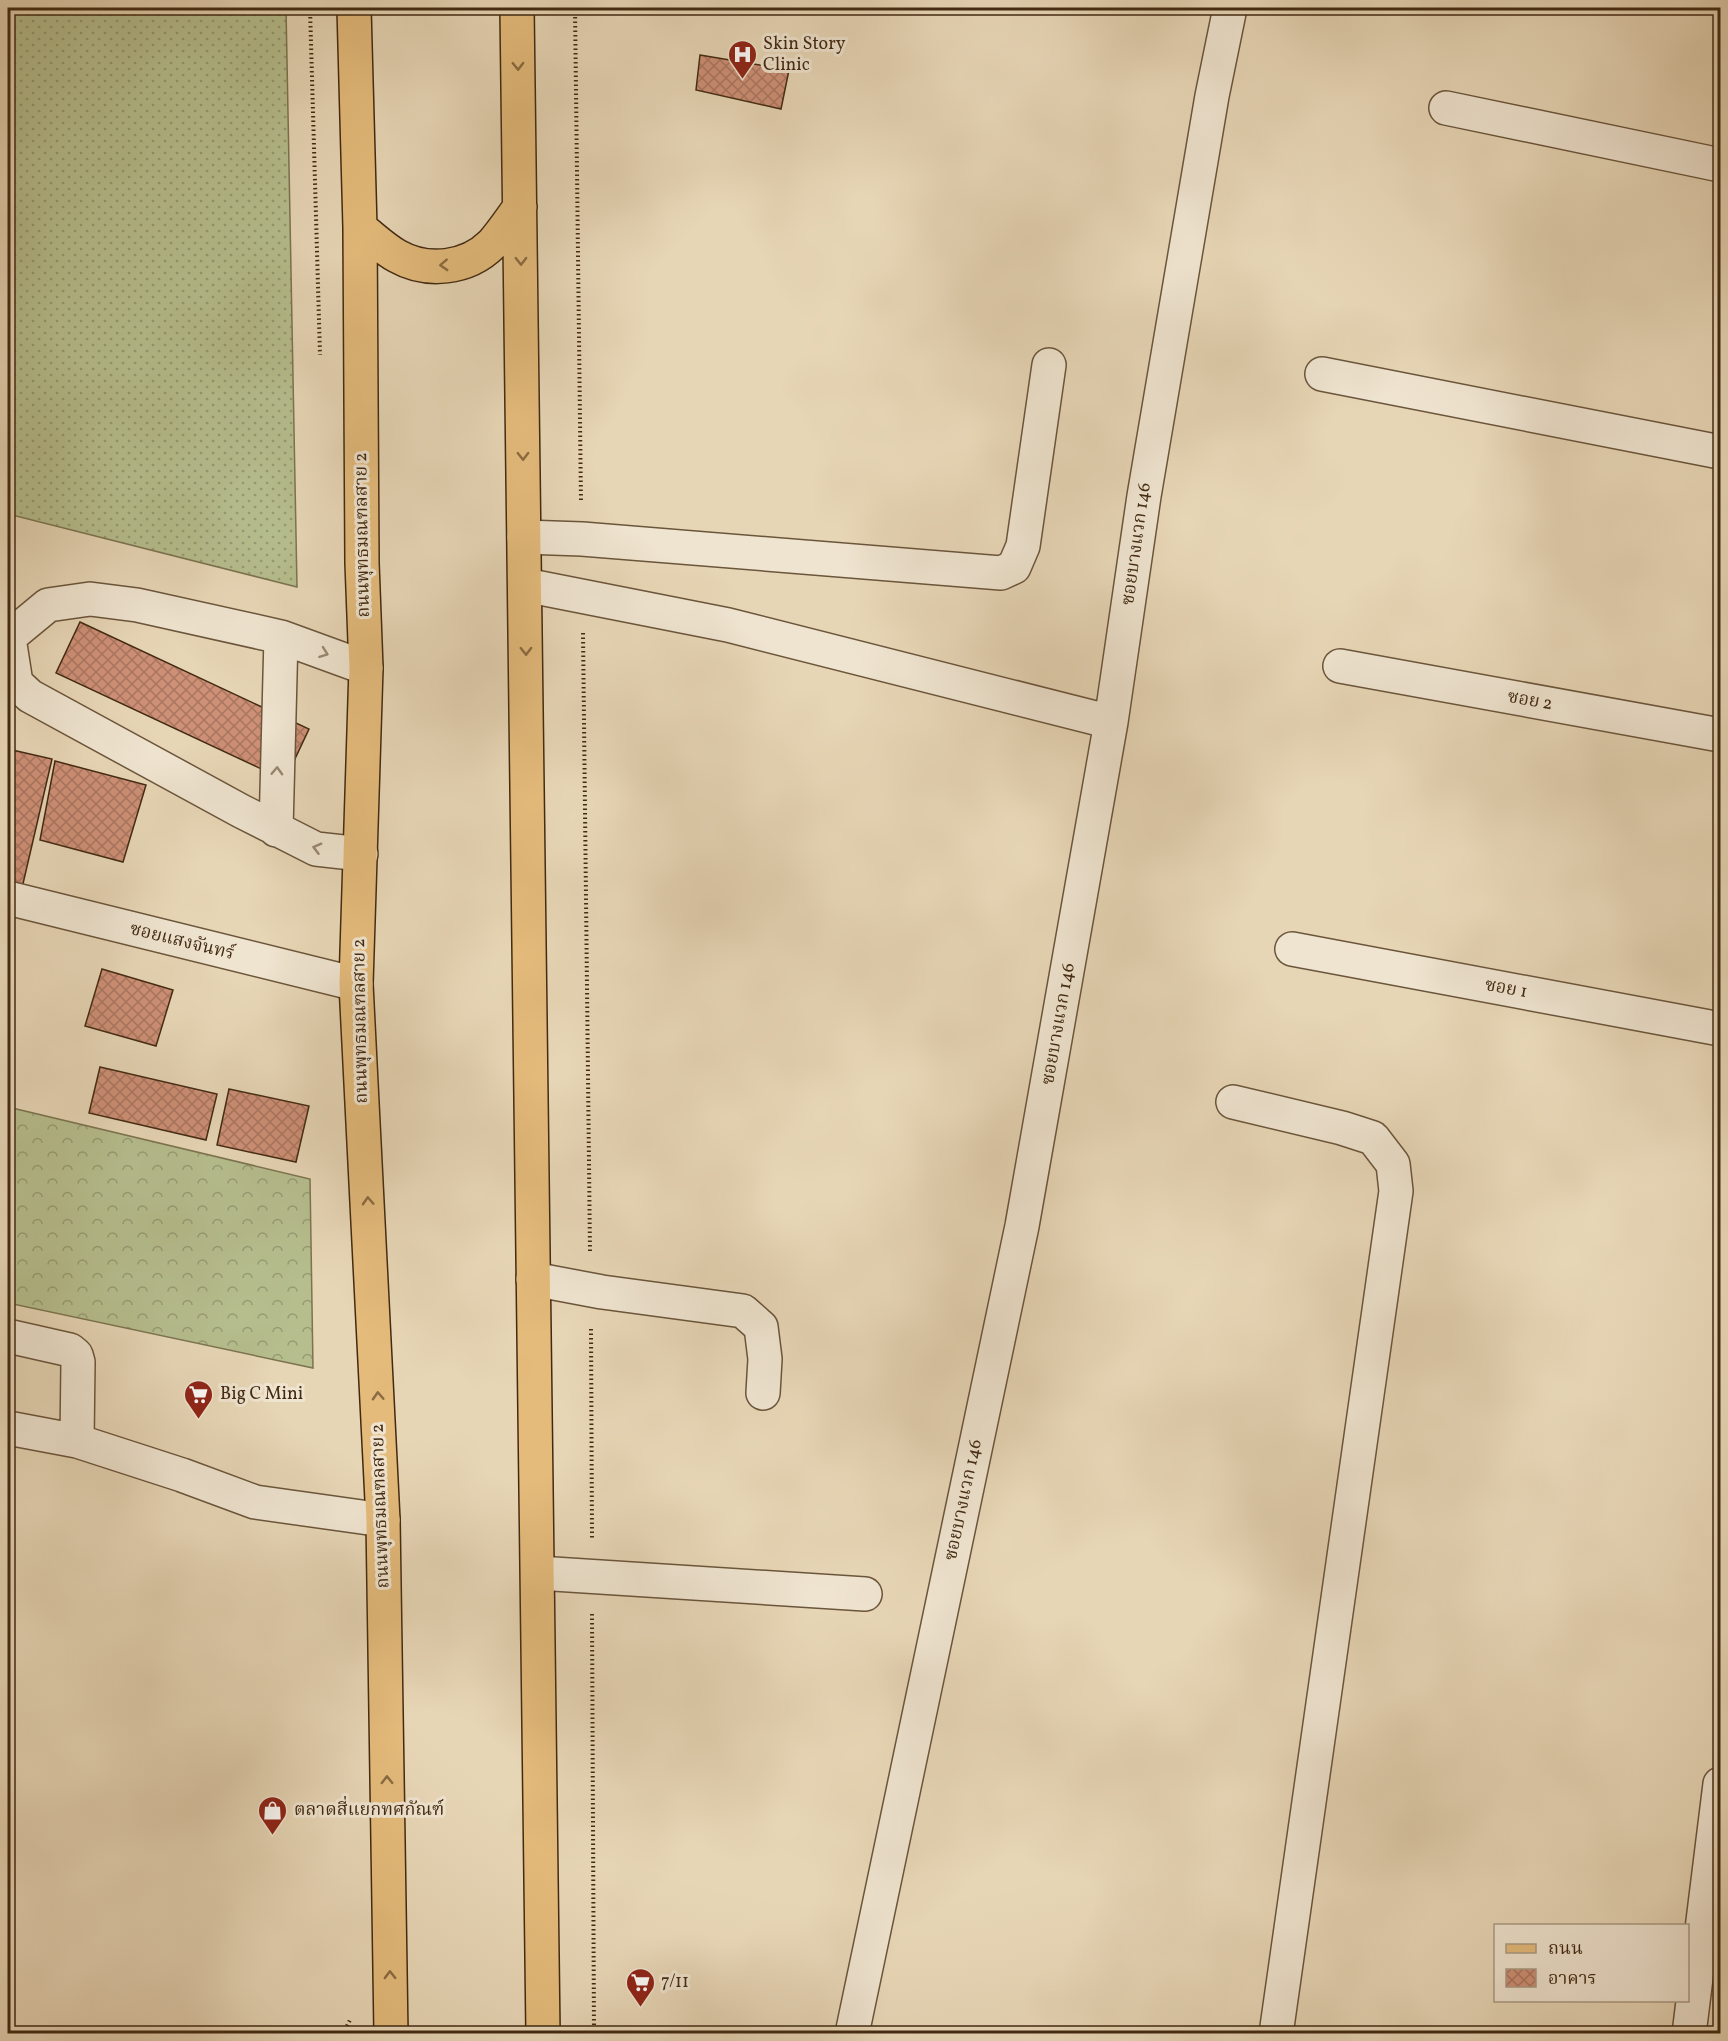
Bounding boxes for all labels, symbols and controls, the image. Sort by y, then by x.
place label: Skin Story Clinic [763,32,846,78]
hospital icon: Skin Story Clinic [726,38,758,80]
one-way arrow [512,61,524,70]
one-way arrow [515,256,527,265]
one-way arrow [440,259,449,272]
one-way arrow [517,451,529,460]
street label: ถนนพุทธมณฑลสาย 2 [349,452,377,618]
street label: ซอยบางแวก 146 [1116,481,1158,607]
one-way arrow [318,645,329,658]
one-way arrow [519,646,532,655]
street label: ซอย 2 [1505,685,1555,717]
one-way arrow [271,767,283,776]
one-way arrow [312,842,322,855]
street label: ซอยแสงจันทร์ [127,917,238,967]
street label: ถนนพุทธมณฑลสาย 2 [347,938,375,1104]
street label: ซอยบางแวก 146 [1036,961,1082,1087]
street label: ซอย 1 [1483,973,1529,1005]
one-way arrow [361,1197,374,1206]
supermarket icon: Big C Mini [183,1378,215,1420]
place label: Big C Mini [220,1382,303,1407]
one-way arrow [371,1392,384,1401]
street label: ถนนพุทธมณฑลสาย 2 [366,1423,396,1589]
street label: ซอยบางแวก 146 [939,1437,989,1563]
one-way arrow [381,1776,393,1785]
shop icon: ตลาดสี่แยกทศกัณฑ์ [257,1794,289,1836]
place label: ตลาดสี่แยกทศกัณฑ์ [294,1795,444,1823]
legend [1494,1924,1689,2002]
text: ถนน [1548,1937,1583,1962]
supermarket icon: 7/11 [624,1966,656,2008]
text: อาคาร [1548,1967,1597,1992]
place label: 7/11 [661,1970,689,1995]
one-way arrow [384,1971,396,1980]

